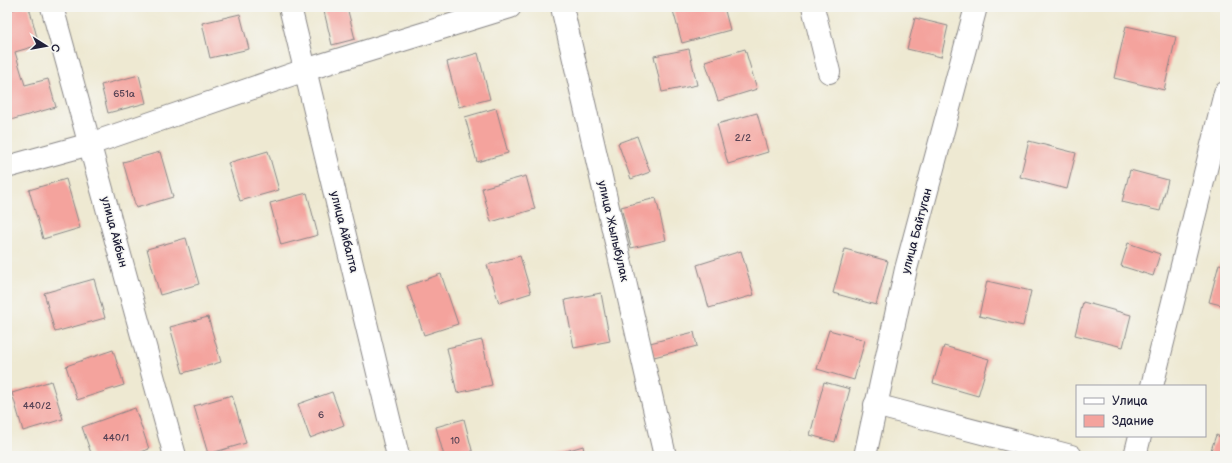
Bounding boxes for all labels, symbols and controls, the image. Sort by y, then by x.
north arrow [26,26,66,66]
text: С [48,43,62,53]
house number: 651а [113,88,135,100]
house number: 2/2 [735,132,751,144]
street label: улица Жылыбулак [594,179,632,284]
street label: улица Байтуган [898,187,936,275]
street label: улица Айбалта [327,190,361,274]
street label: улица Айбын [97,195,131,269]
legend [1076,385,1206,437]
text: Улица [1112,394,1148,409]
house number: 440/2 [23,400,51,412]
house number: 6 [318,409,324,421]
text: Здание [1112,414,1154,429]
house number: 440/1 [103,432,129,444]
house number: 10 [450,435,460,447]

